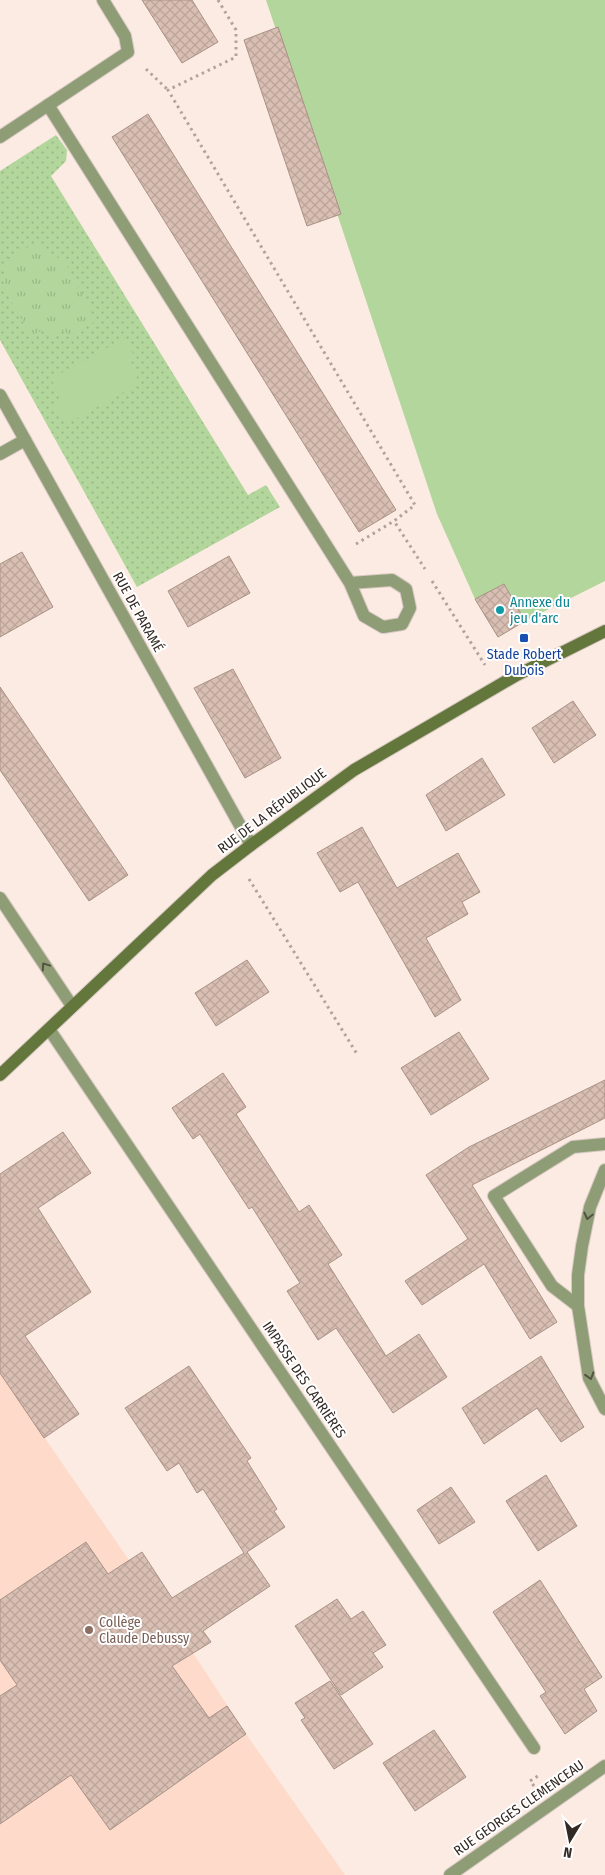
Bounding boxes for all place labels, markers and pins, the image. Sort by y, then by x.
place label: Annexe du jeu d'arc [509,594,570,627]
marker: Annexe du jeu d'arc [494,604,506,616]
marker: Stade Robert Dubois [518,632,530,644]
place label: Stade Robert Dubois [487,646,562,679]
place label: Collège Claude Debussy [99,1614,190,1647]
marker: Collège Claude Debussy [83,1624,95,1636]

